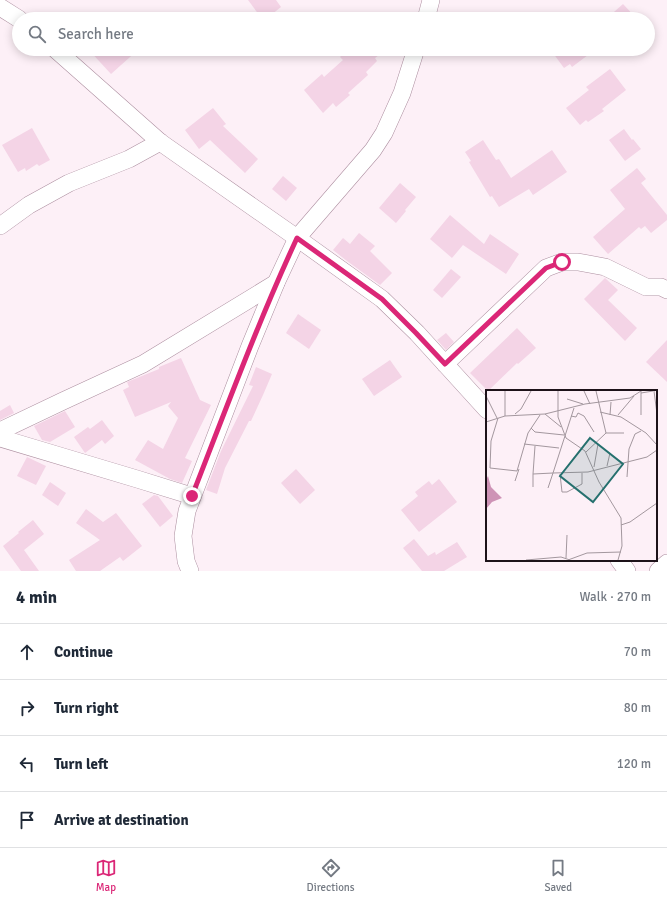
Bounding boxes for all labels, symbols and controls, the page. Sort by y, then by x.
search box [12,12,655,56]
icon: search [26,23,48,45]
text: Search here [58,25,134,43]
route start [553,253,571,271]
inset map [486,390,657,561]
route end [183,487,201,505]
text: 4 min [16,587,57,608]
text: Walk · 270 m [580,589,651,605]
icon: ahead [16,641,38,663]
text: Continue [54,643,113,661]
text: 70 m [624,644,651,660]
icon: right [16,697,38,719]
text: Turn right [54,699,119,717]
text: 80 m [624,700,651,716]
icon: left [16,753,38,775]
text: Turn left [54,755,108,773]
text: 120 m [617,756,651,772]
icon: arrive [16,809,38,831]
text: Arrive at destination [54,811,189,829]
tab: Map [95,857,117,894]
tab: Directions [307,857,355,894]
tab: Saved [544,857,572,894]

